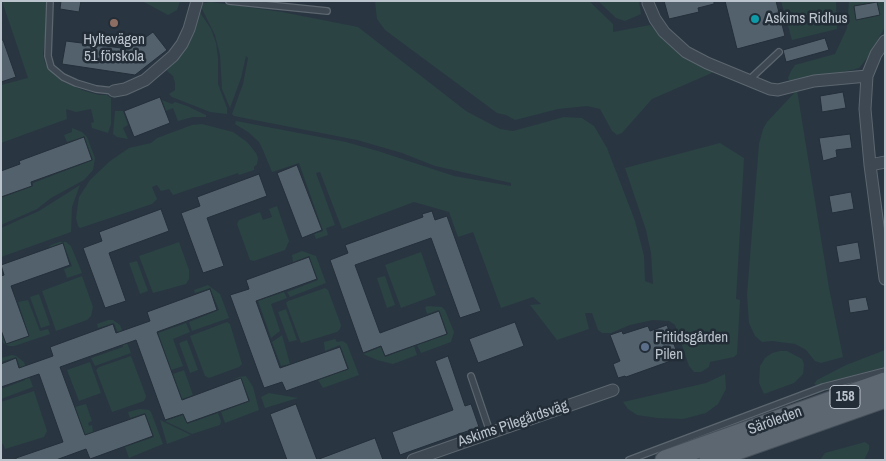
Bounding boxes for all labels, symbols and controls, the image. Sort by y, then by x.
place label: Askims Ridhus [765,10,848,28]
marker: Askims Ridhus [749,13,761,25]
marker: Hyltevägen 51 förskola [108,17,120,29]
place label: Hyltevägen 51 förskola [83,31,145,66]
place label: Fritidsgården Pilen [655,329,728,364]
marker: Fritidsgården Pilen [639,341,651,353]
road number: 158 [830,386,860,408]
street label: Askims Pilegårdsväg [455,397,571,451]
street label: Säröleden [746,403,804,439]

